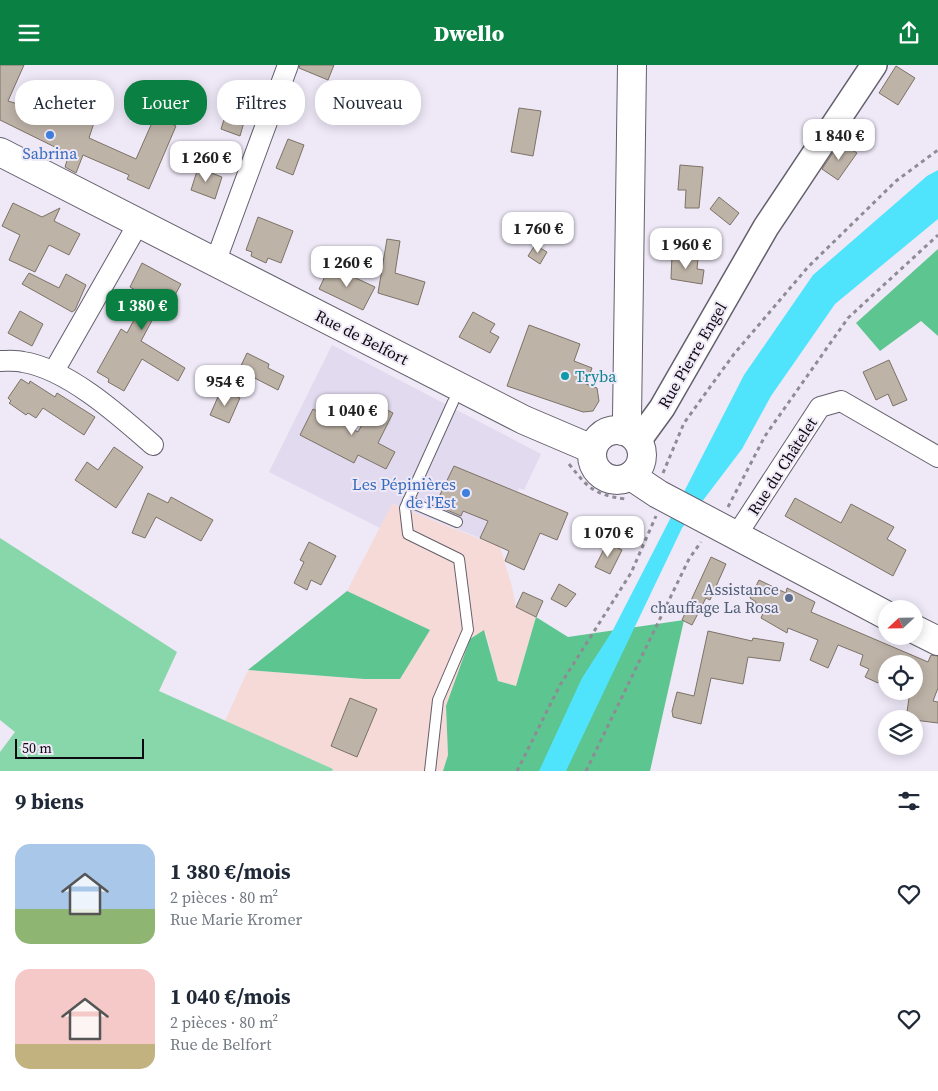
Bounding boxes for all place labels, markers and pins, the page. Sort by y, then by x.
pin: 1 840 € [793,119,885,161]
marker: Sabrina [44,129,56,141]
pin: 1 260 € [160,141,252,183]
place label: Sabrina [23,142,78,164]
pin: 1 760 € [492,211,584,254]
pin: 1 960 € [640,227,732,270]
pin: 1 260 € [301,245,393,288]
pin: 1 380 € [96,289,188,331]
pin: 954 € [190,365,260,407]
place label: Tryba [575,365,617,387]
marker: Tryba [559,370,571,382]
pin: 1 040 € [306,393,398,436]
place label: Les Pépinières de l'Est [352,473,457,513]
marker: Les Pépinières de l'Est [460,487,472,499]
pin: 1 070 € [562,515,654,558]
place label: Assistance chauffage La Rosa [650,578,780,618]
marker: Assistance chauffage La Rosa [783,592,795,604]

